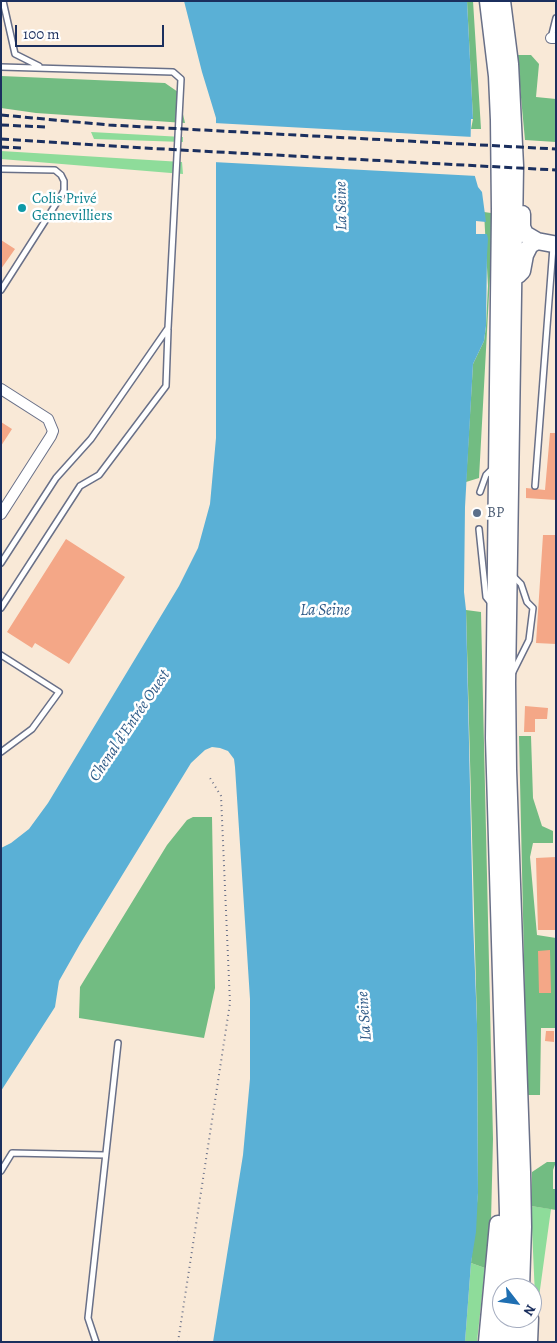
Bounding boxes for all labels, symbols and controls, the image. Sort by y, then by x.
scale bar [18,15,166,47]
text: 100 m [23,24,60,44]
water label: La Seine [332,181,352,231]
place label: Colis Privé Gennevilliers [32,190,113,225]
marker: Colis Privé Gennevilliers [16,202,28,214]
place label: BP [487,504,504,522]
marker: BP [471,507,483,519]
water label: La Seine [300,601,350,621]
water label: Chenal d'Entrée Ouest [86,667,174,785]
water label: La Seine [354,991,376,1041]
north arrow [492,1278,542,1328]
text: N [519,1301,540,1319]

